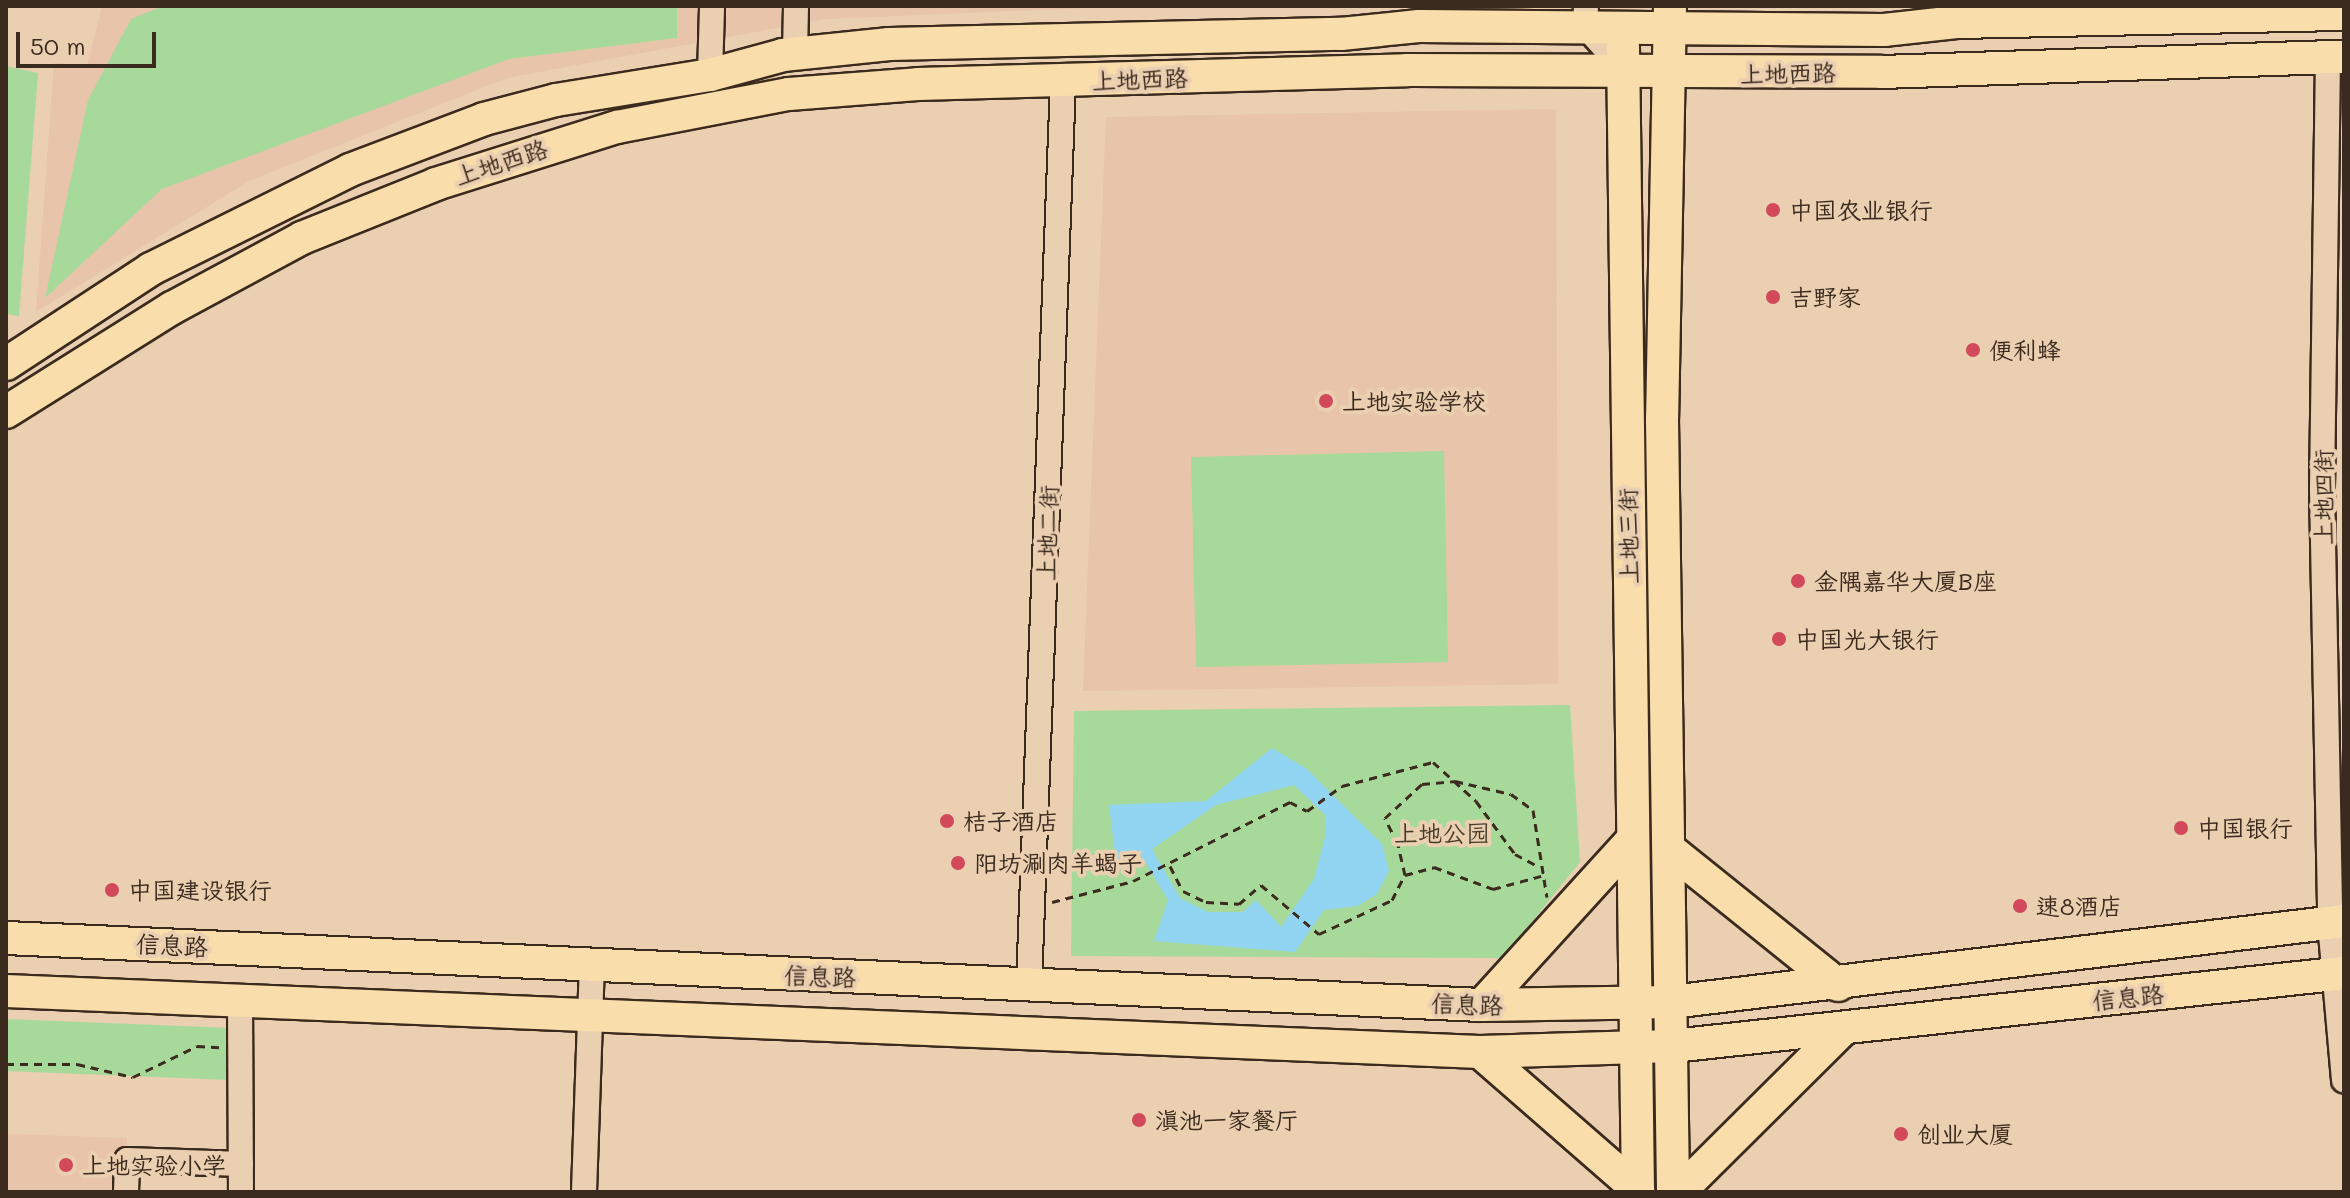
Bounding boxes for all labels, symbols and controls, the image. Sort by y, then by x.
scale bar [20,16,160,66]
text: 50 m [30,30,86,61]
street label: 上地西路 [1740,58,1836,88]
street label: 上地西路 [1092,63,1188,95]
street label: 上地西路 [451,133,551,191]
place label: 中国农业银行 [1789,196,1933,224]
marker: 中国农业银行 [1764,201,1782,219]
place label: 吉野家 [1789,283,1861,311]
marker: 吉野家 [1764,288,1782,306]
place label: 便利蜂 [1989,336,2061,364]
marker: 便利蜂 [1964,341,1982,359]
place label: 上地实验学校 [1342,387,1486,415]
marker: 上地实验学校 [1317,392,1335,410]
street label: 上地四街 [2309,449,2337,545]
street label: 上地二街 [1031,485,1063,581]
street label: 上地三街 [1613,488,1643,584]
place label: 金隅嘉华大厦B座 [1814,567,1997,595]
marker: 金隅嘉华大厦B座 [1789,572,1807,590]
place label: 中国光大银行 [1795,625,1939,653]
marker: 中国光大银行 [1770,630,1788,648]
place label: 桔子酒店 [963,807,1059,835]
marker: 桔子酒店 [938,812,956,830]
place label: 中国银行 [2197,814,2293,842]
park label: 上地公园 [1394,819,1490,847]
marker: 中国银行 [2172,819,2190,837]
place label: 阳坊涮肉羊蝎子 [974,849,1142,877]
marker: 阳坊涮肉羊蝎子 [949,854,967,872]
place label: 中国建设银行 [128,876,272,904]
marker: 中国建设银行 [103,881,121,899]
place label: 速8酒店 [2036,892,2123,920]
marker: 速8酒店 [2011,897,2029,915]
street label: 信息路 [135,929,209,961]
street label: 信息路 [784,960,856,992]
street label: 信息路 [2091,979,2165,1015]
street label: 信息路 [1431,988,1503,1020]
place label: 滇池一家餐厅 [1155,1106,1299,1134]
marker: 滇池一家餐厅 [1130,1111,1148,1129]
place label: 创业大厦 [1917,1120,2013,1148]
marker: 创业大厦 [1892,1125,1910,1143]
place label: 上地实验小学 [82,1151,226,1179]
marker: 上地实验小学 [57,1156,75,1174]

